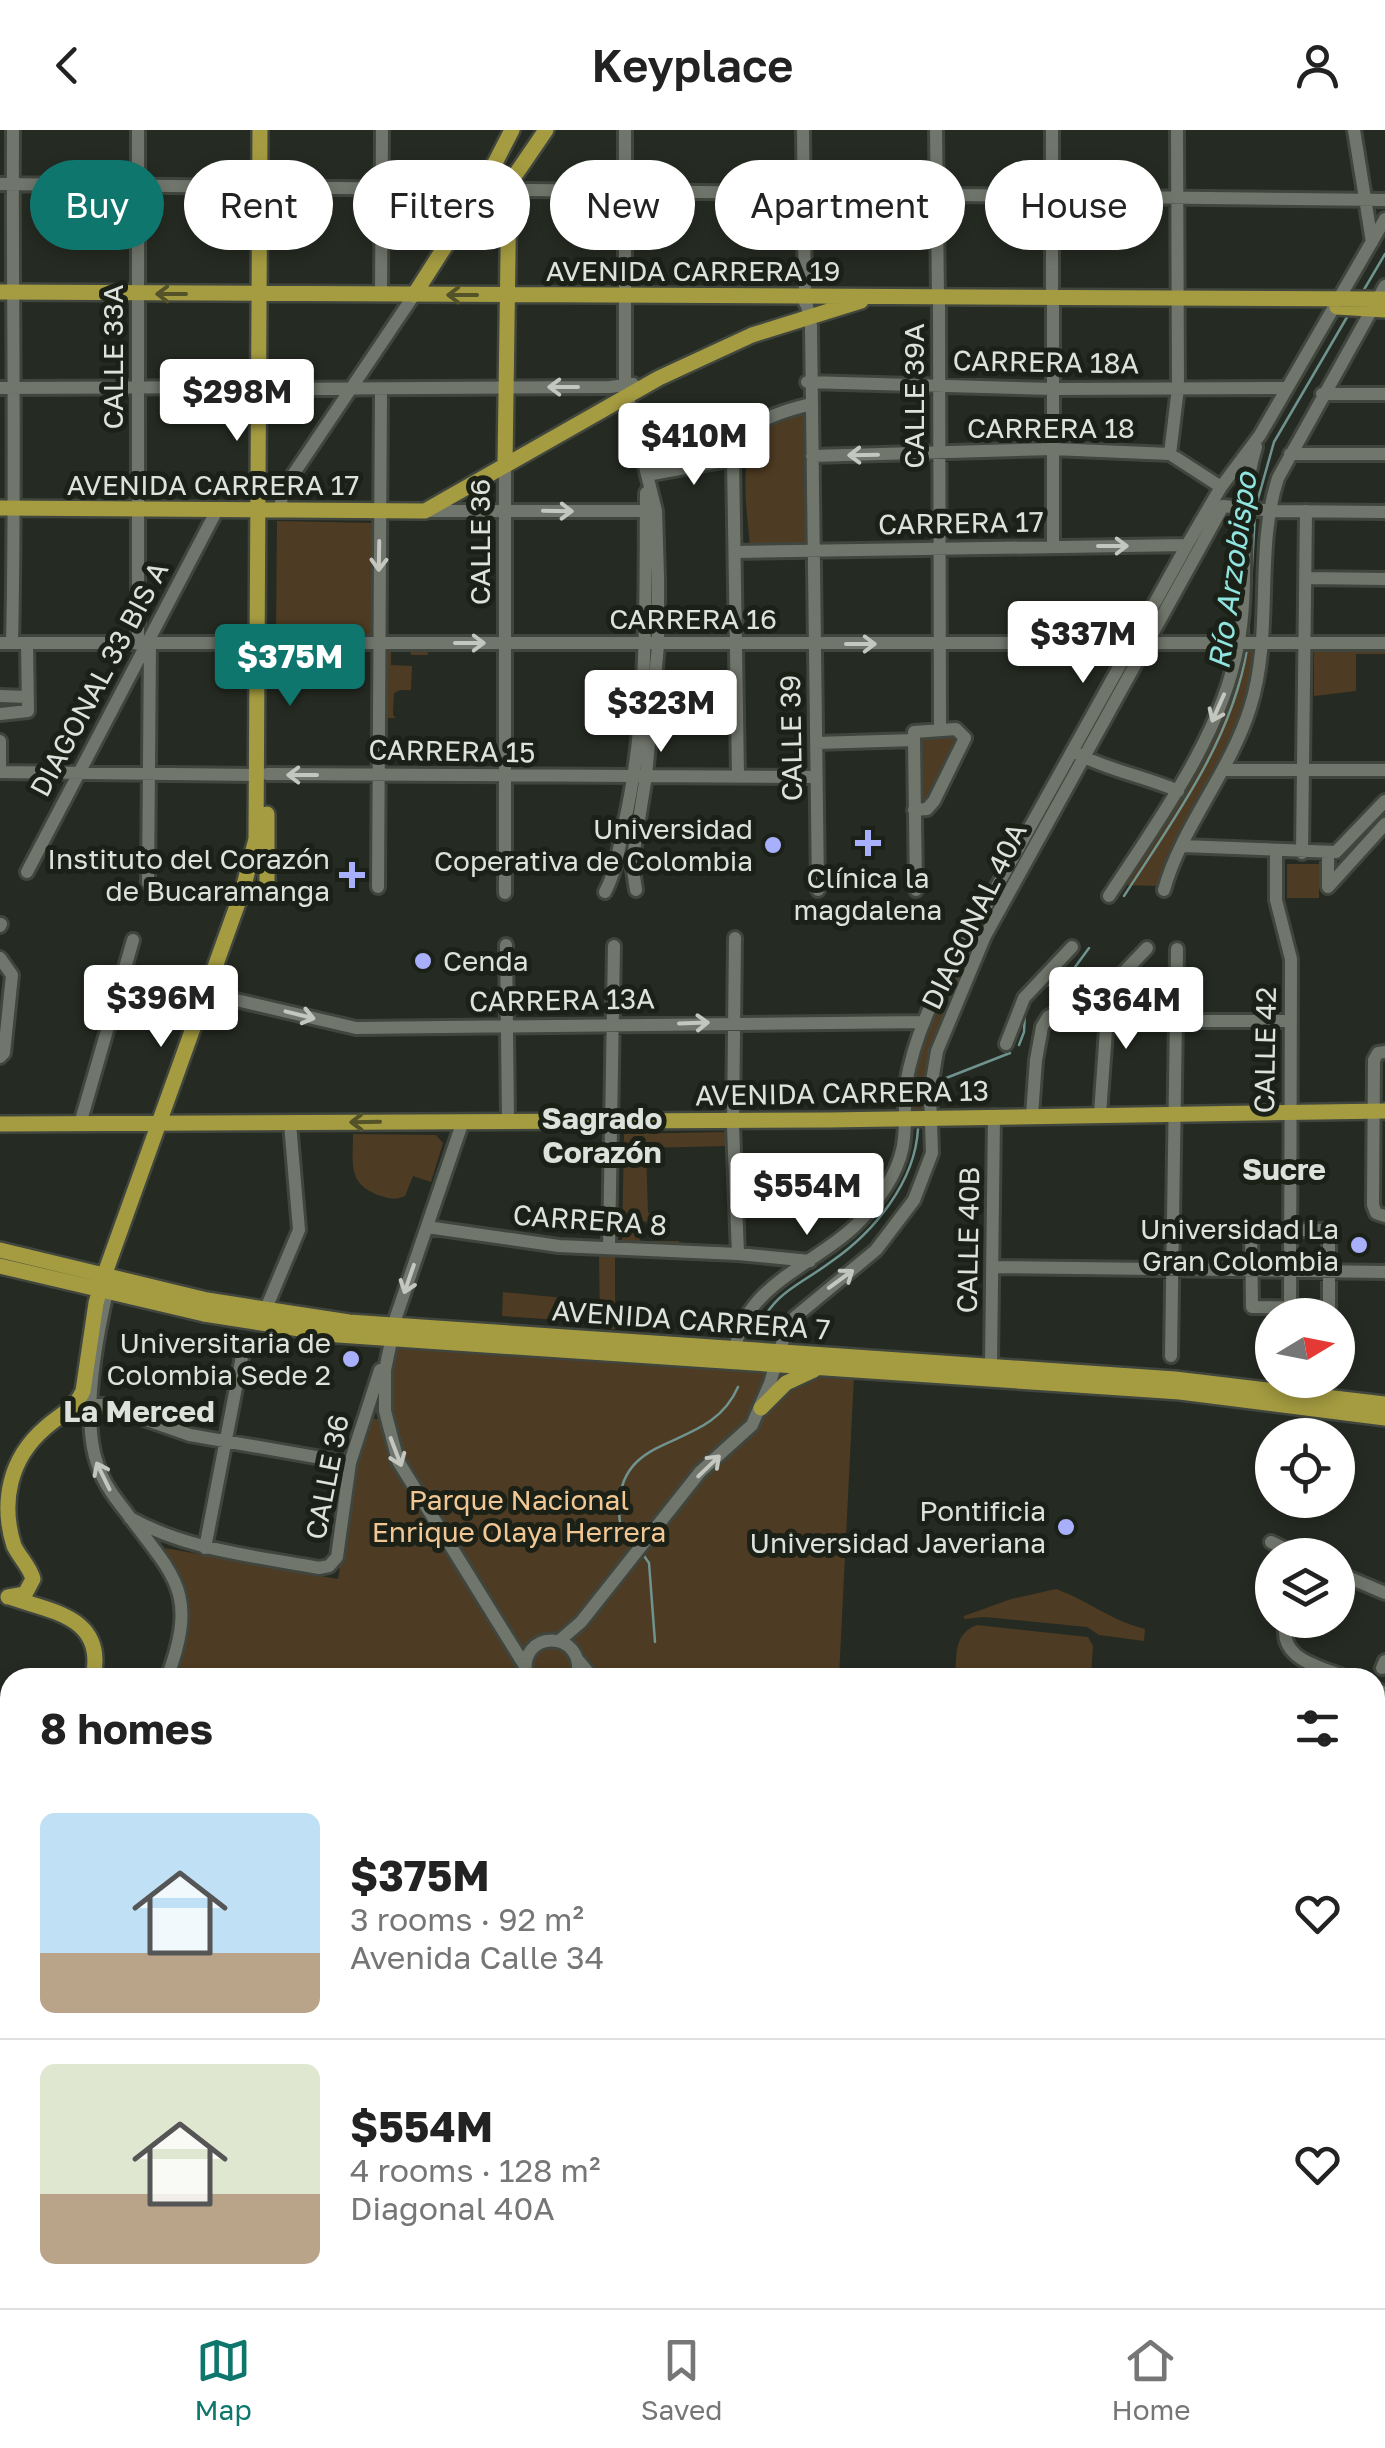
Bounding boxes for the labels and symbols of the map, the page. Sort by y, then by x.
street label: AVENIDA CARRERA 19 [546,254,840,287]
street label: CALLE 33A [96,284,129,429]
one-way arrow [156,284,188,303]
one-way arrow [447,286,480,304]
street label: CALLE 39A [897,323,930,469]
street label: CARRERA 18A [952,343,1140,380]
pin: $298M [167,359,307,444]
one-way arrow [548,378,580,397]
pin: $410M [624,403,764,488]
street label: CARRERA 18 [967,411,1135,444]
one-way arrow [847,446,880,464]
street label: AVENIDA CARRERA 17 [67,468,359,501]
water label: Río Arzobispo [1200,468,1264,671]
street label: CALLE 36 [463,479,496,605]
one-way arrow [541,501,573,520]
street label: CARRERA 17 [878,505,1044,540]
one-way arrow [1096,536,1129,556]
one-way arrow [370,540,389,572]
street label: DIAGONAL 33 BIS A [23,556,175,802]
pin: $337M [1013,601,1153,686]
street label: CARRERA 16 [609,602,777,635]
pin: $375M [220,624,360,709]
one-way arrow [453,633,485,652]
one-way arrow [844,634,876,653]
pin: $323M [591,670,731,755]
street label: CALLE 39 [773,674,808,802]
one-way arrow [1208,692,1226,723]
street label: CARRERA 15 [368,733,536,768]
one-way arrow [287,766,320,784]
place label: Universidad Coperativa de Colombia [434,812,753,877]
street label: DIAGONAL 40A [914,817,1033,1014]
marker: Clínica la magdalena [855,830,881,856]
marker: Universidad Coperativa de Colombia [762,834,784,856]
place label: Instituto del Corazón de Bucaramanga [47,842,330,907]
place label: Clínica la magdalena [794,861,942,926]
marker: Instituto del Corazón de Bucaramanga [339,862,365,888]
place label: Cenda [443,944,529,977]
marker: Cenda [412,950,434,972]
pin: $396M [91,965,231,1050]
pin: $364M [1056,967,1196,1052]
street label: CARRERA 13A [469,981,655,1018]
street label: CALLE 42 [1247,986,1282,1114]
one-way arrow [284,1007,315,1026]
one-way arrow [677,1013,709,1032]
street label: AVENIDA CARRERA 13 [695,1073,989,1112]
district label: Sagrado Corazón [541,1100,663,1170]
one-way arrow [350,1112,382,1132]
district label: Sucre [1242,1151,1326,1187]
pin: $554M [737,1153,877,1238]
street label: CALLE 40B [950,1166,985,1313]
street label: CARRERA 8 [512,1198,668,1241]
place label: Universidad La Gran Colombia [1140,1212,1339,1277]
marker: Universidad La Gran Colombia [1348,1234,1370,1256]
one-way arrow [398,1263,416,1295]
one-way arrow [827,1268,854,1289]
street label: AVENIDA CARRERA 7 [551,1293,831,1346]
north arrow [1255,1298,1355,1398]
place label: Universitaria de Colombia Sede 2 [106,1326,331,1391]
marker: Universitaria de Colombia Sede 2 [340,1348,362,1370]
district label: La Merced [63,1393,215,1429]
street label: CALLE 36 [298,1412,355,1542]
one-way arrow [388,1435,406,1466]
one-way arrow [696,1454,720,1478]
one-way arrow [93,1462,112,1492]
park label: Parque Nacional Enrique Olaya Herrera [372,1483,666,1548]
place label: Pontificia Universidad Javeriana [750,1494,1046,1559]
marker: Pontificia Universidad Javeriana [1055,1516,1077,1538]

